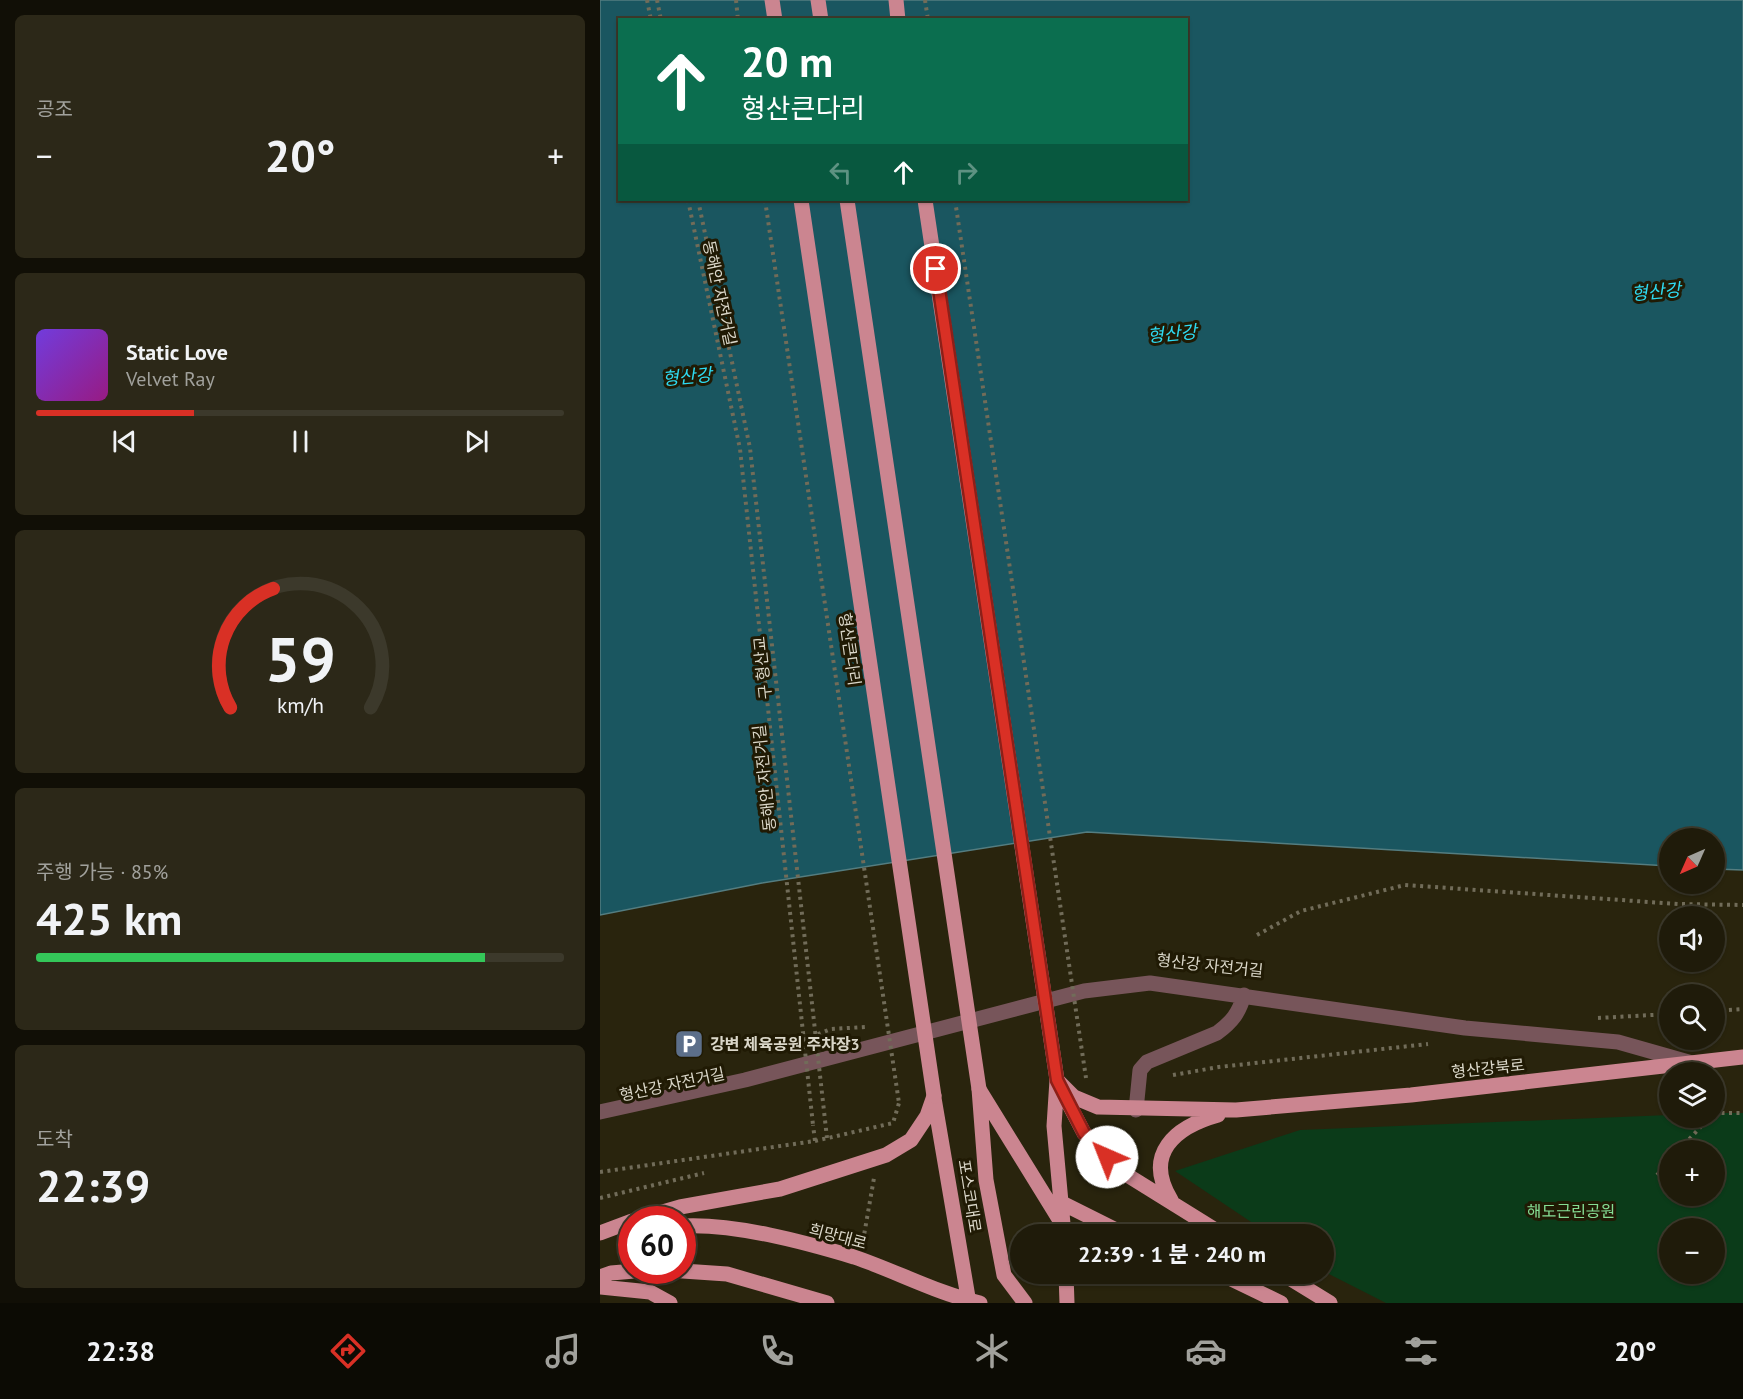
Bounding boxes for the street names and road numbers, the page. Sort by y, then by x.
street label: 동해안 자전거길 [699,238,741,348]
street label: 형산큰다리 [835,611,865,687]
street label: 구 형산교 [749,636,775,700]
street label: 동해안 자전거길 [748,724,780,832]
street label: 형산강 자전거길 [1156,949,1264,981]
street label: 형산강북로 [1450,1054,1526,1082]
street label: 형산강 자전거길 [617,1063,727,1105]
street label: 포스코대로 [954,1158,986,1234]
street label: 희망대로 [807,1219,869,1253]

